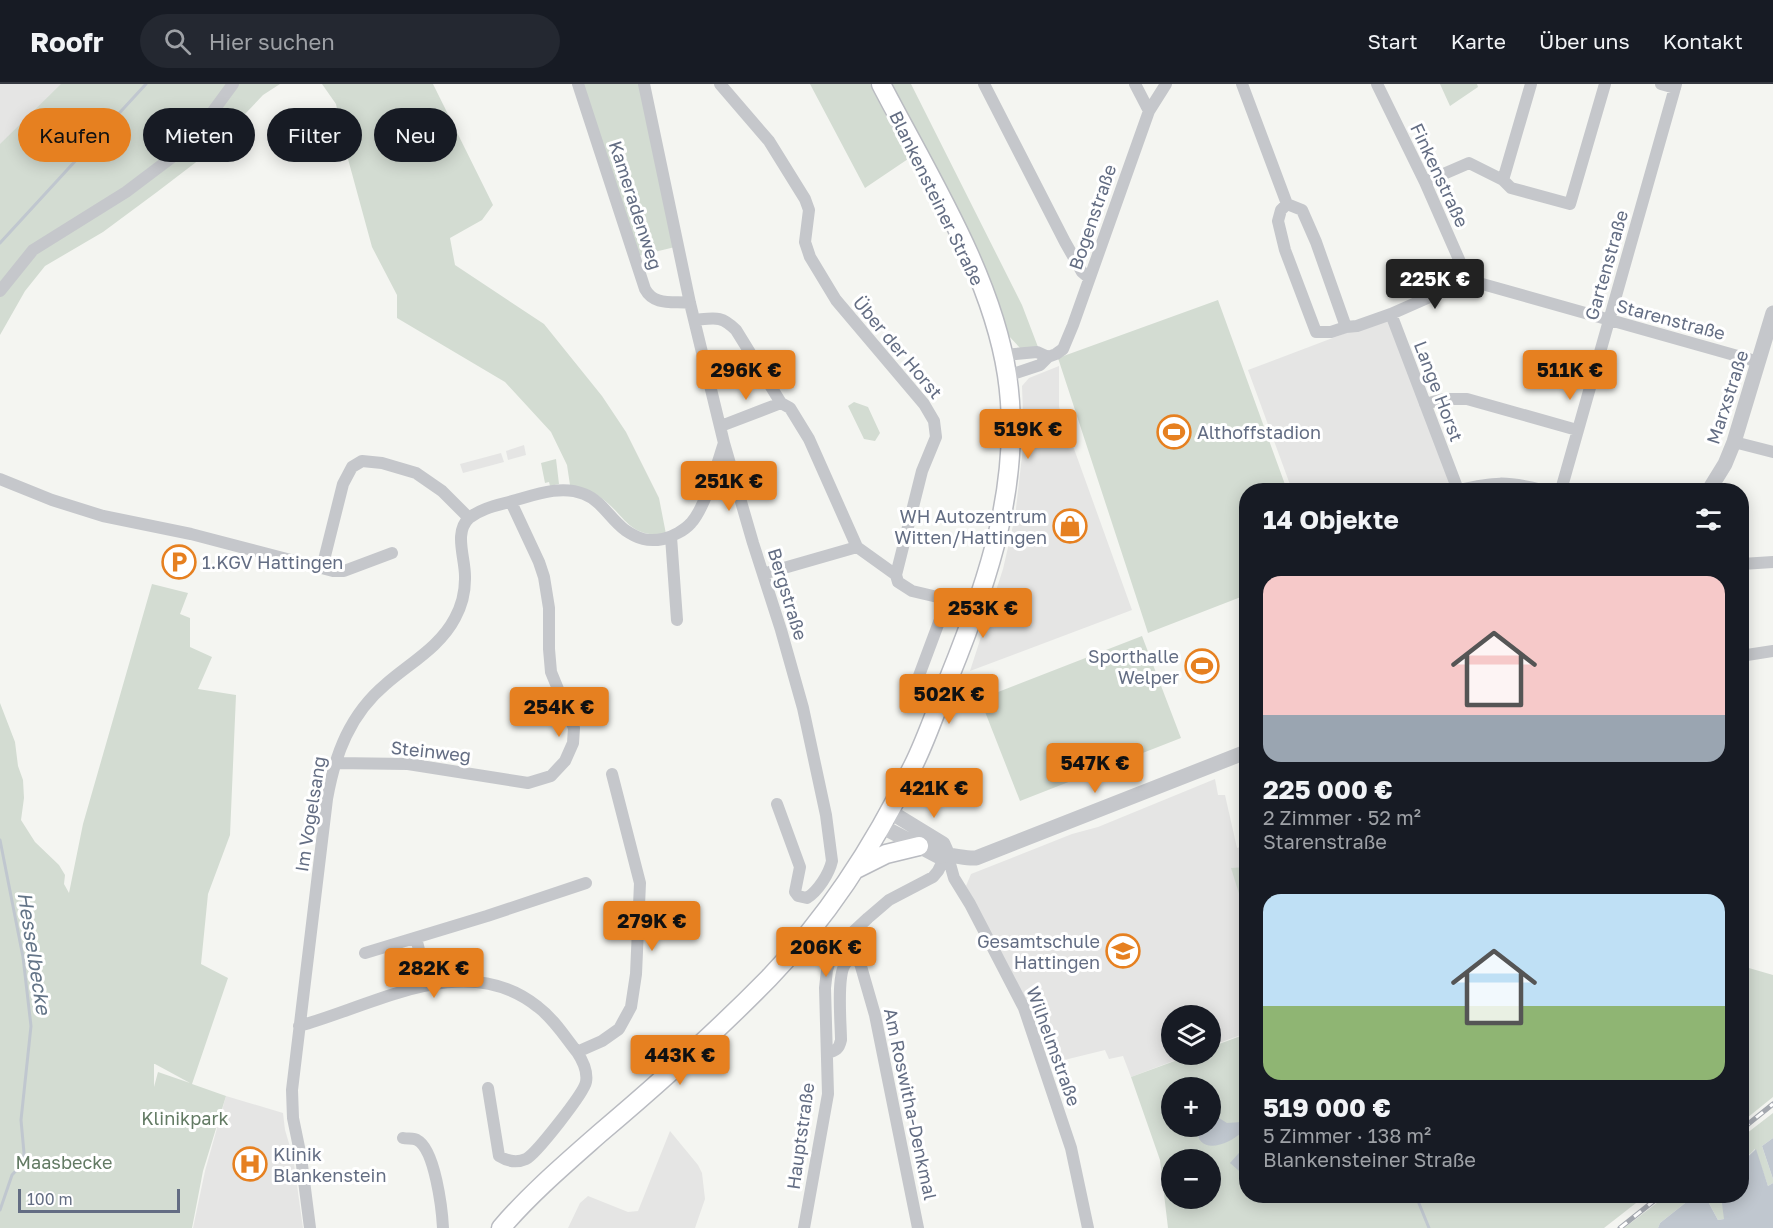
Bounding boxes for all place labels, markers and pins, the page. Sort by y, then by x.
pin: 225K € [1386,259,1484,310]
pin: 296K € [697,350,795,401]
pin: 511K € [1521,350,1619,401]
pin: 519K € [979,409,1077,460]
sports icon: Althoffstadion [1156,414,1192,450]
place label: Althoffstadion [1197,421,1321,443]
pin: 251K € [680,461,778,512]
place label: WH Autozentrum Witten/Hattingen [894,505,1047,548]
shop icon: WH Autozentrum Witten/Hattingen [1052,508,1088,544]
parking icon: 1.KGV Hattingen [161,544,197,580]
place label: 1.KGV Hattingen [202,551,343,573]
pin: 253K € [934,588,1032,639]
place label: Sporthalle Welper [1088,645,1179,688]
sports icon: Sporthalle Welper [1184,648,1220,684]
pin: 502K € [900,674,998,725]
pin: 254K € [510,687,608,738]
pin: 547K € [1046,743,1144,794]
pin: 421K € [885,768,983,819]
pin: 279K € [603,901,701,952]
pin: 206K € [777,927,875,978]
place label: Gesamtschule Hattingen [977,930,1100,973]
school or university icon: Gesamtschule Hattingen [1105,933,1141,969]
pin: 282K € [385,948,483,999]
pin: 443K € [631,1035,729,1086]
place label: Klinik Blankenstein [273,1143,386,1186]
hospital icon: Klinik Blankenstein [232,1146,268,1182]

